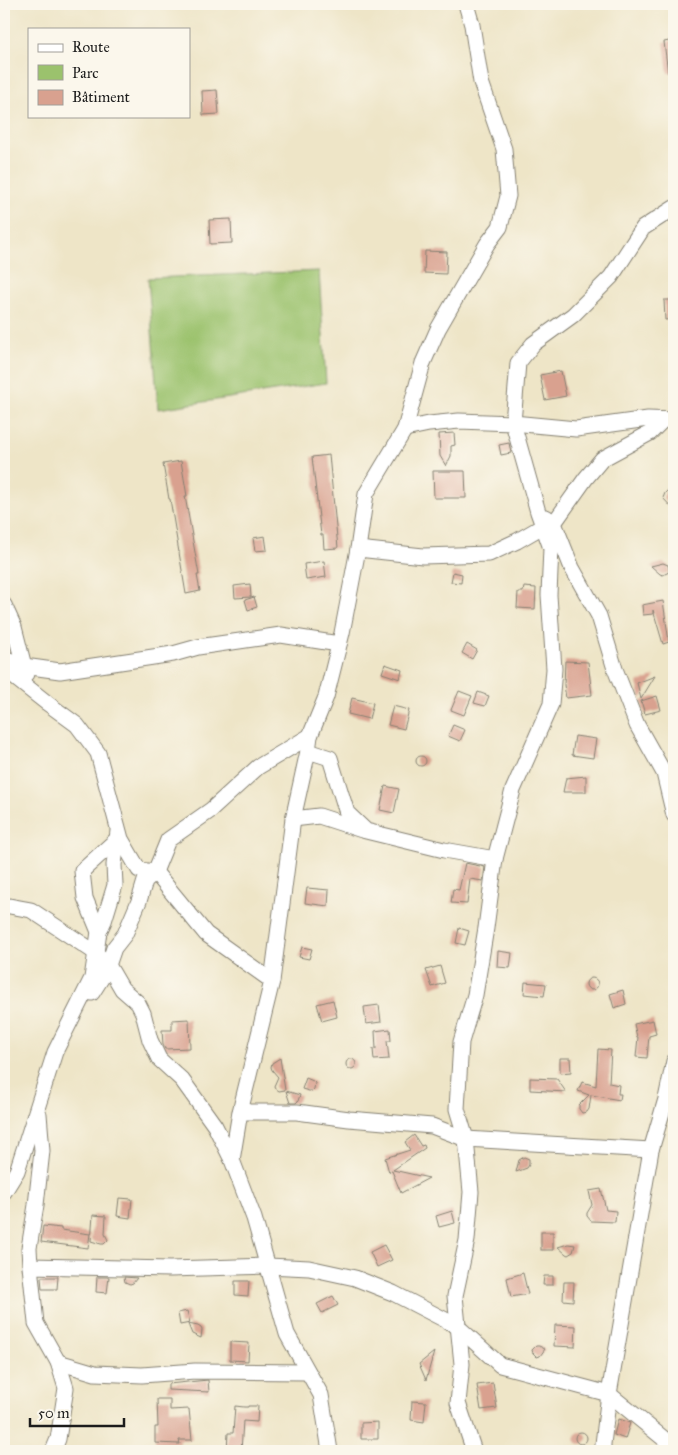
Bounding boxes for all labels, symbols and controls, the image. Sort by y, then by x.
legend [28,28,190,118]
text: Route [72,38,110,56]
text: Parc [72,64,99,82]
text: Bâtiment [72,88,131,106]
scale bar [30,1395,124,1427]
text: 50 m [38,1404,70,1422]

